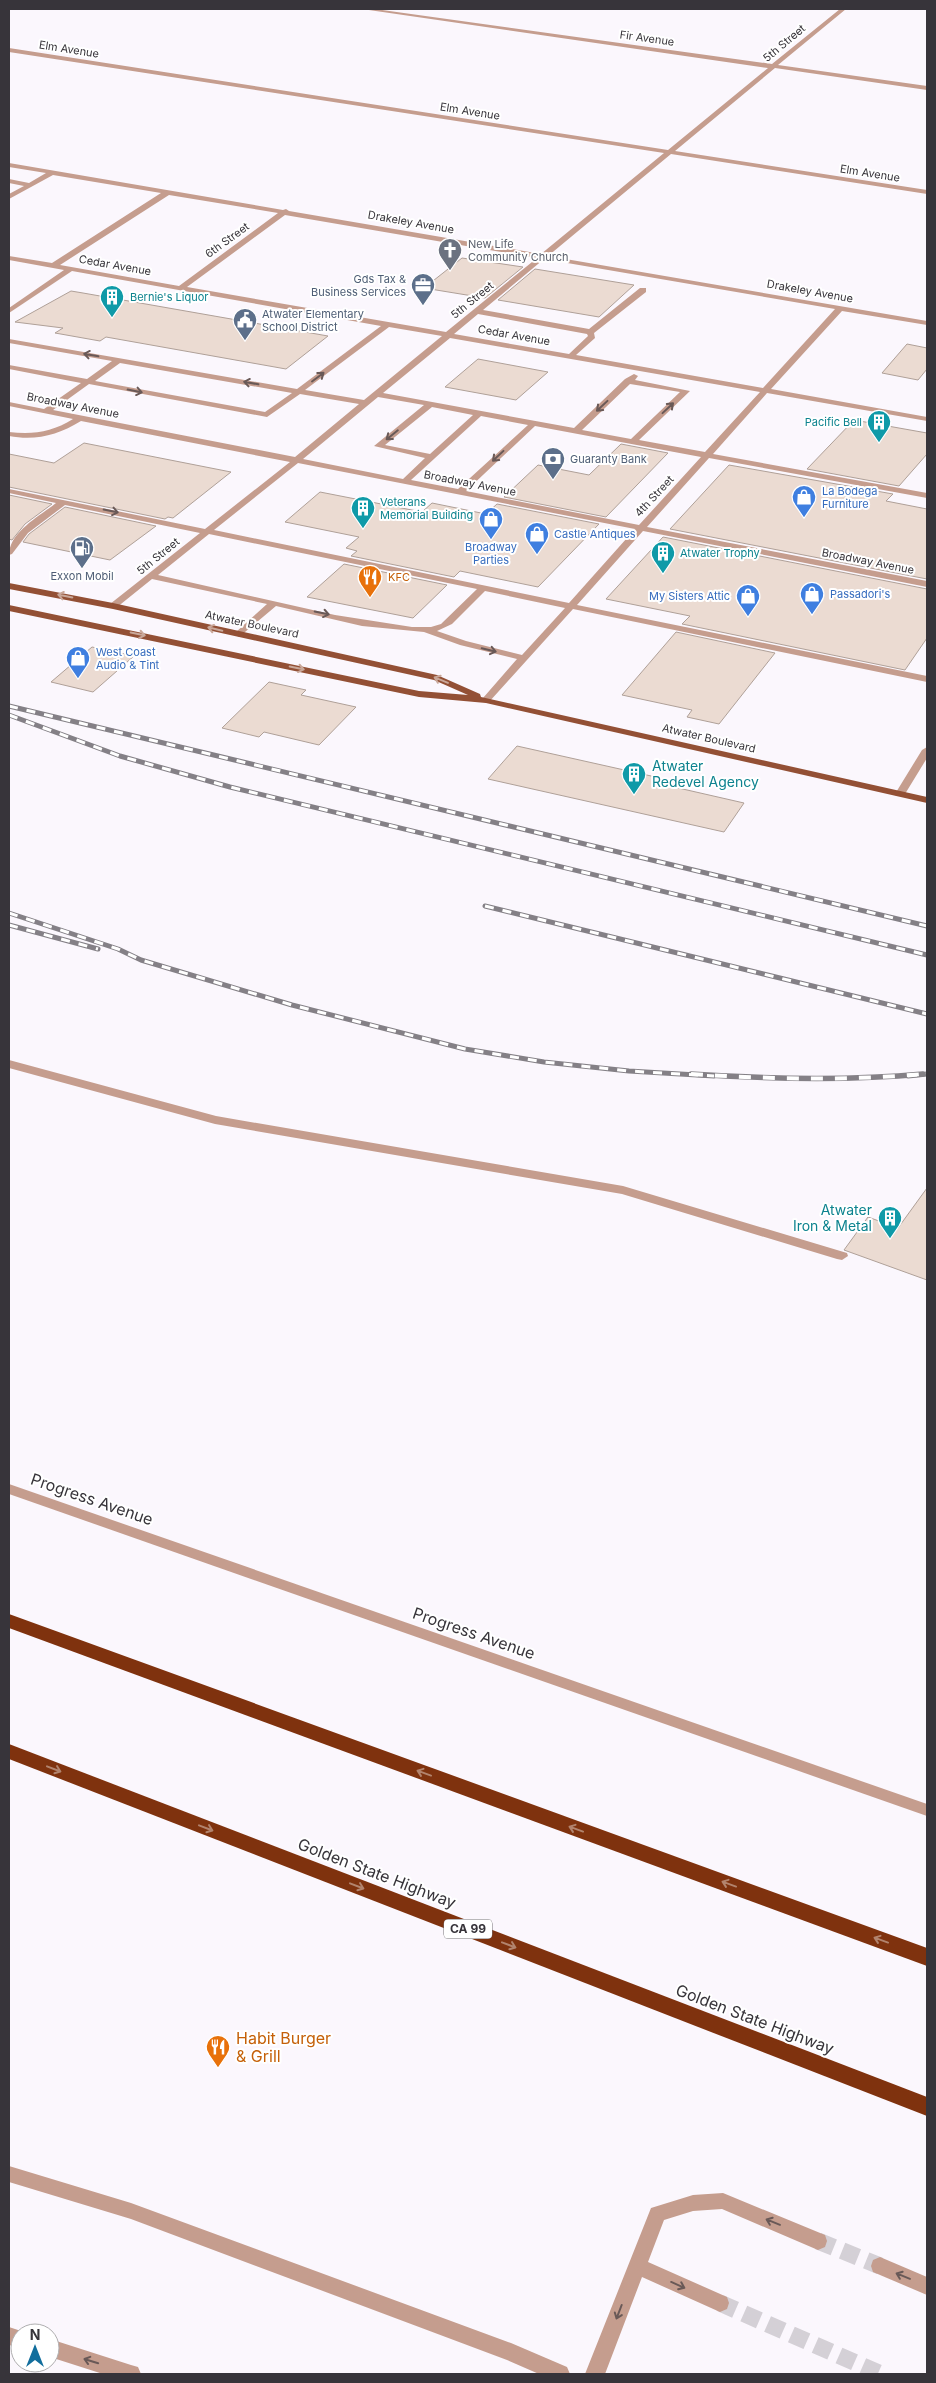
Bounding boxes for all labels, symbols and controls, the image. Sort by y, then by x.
street label: 5th Street [760,21,808,65]
street label: Fir Avenue [619,27,675,49]
street label: Elm Avenue [38,37,100,61]
street label: Elm Avenue [439,99,501,123]
street label: Elm Avenue [839,161,901,185]
street label: Drakeley Avenue [367,208,455,236]
street label: 6th Street [202,219,252,261]
church icon: New Life Community Church [437,237,463,271]
place label: New Life Community Church [468,237,568,264]
street label: Cedar Avenue [78,252,152,278]
place label: Gds Tax & Business Services [311,272,406,299]
office icon: Gds Tax & Business Services [410,272,436,306]
street label: Drakeley Avenue [766,277,854,305]
street label: 5th Street [448,278,496,321]
building icon: Bernie's Liquor [99,284,125,318]
place label: Bernie's Liquor [130,290,208,304]
public building icon: Atwater Elementary School District [232,307,258,341]
place label: Atwater Elementary School District [262,307,364,334]
street label: Cedar Avenue [477,322,551,348]
one-way arrow [83,349,99,359]
one-way arrow [311,372,325,382]
one-way arrow [243,377,259,387]
one-way arrow [127,386,143,396]
street label: Broadway Avenue [26,389,120,421]
one-way arrow [596,400,609,412]
one-way arrow [662,402,675,414]
building icon: Pacific Bell [866,409,892,443]
place label: Pacific Bell [805,415,862,429]
one-way arrow [386,429,399,440]
bank icon: Guaranty Bank [540,446,566,480]
one-way arrow [492,450,504,462]
place label: Guaranty Bank [570,452,647,466]
street label: Broadway Avenue [423,467,517,499]
street label: 4th Street [631,472,677,520]
shop icon: La Bodega Furniture [791,484,817,518]
place label: La Bodega Furniture [822,484,877,511]
building icon: Veterans Memorial Building [350,495,376,529]
place label: Veterans Memorial Building [380,495,473,522]
shop icon: Broadway Parties [478,506,504,540]
one-way arrow [103,507,119,516]
shop icon: Castle Antiques [524,521,550,555]
place label: Castle Antiques [554,527,636,541]
street label: 5th Street [134,534,182,577]
fuel station icon: Exxon Mobil [69,535,95,569]
place label: Broadway Parties [465,540,517,567]
building icon: Atwater Trophy [650,540,676,574]
street label: Broadway Avenue [821,545,915,577]
place label: Atwater Trophy [680,546,760,560]
restaurant icon: KFC [357,564,383,598]
place label: Exxon Mobil [50,569,114,583]
place label: KFC [388,570,410,584]
shop icon: Passadori's [799,581,825,615]
shop icon: My Sisters Attic [735,583,761,617]
place label: Passadori's [830,587,891,601]
place label: My Sisters Attic [649,589,730,603]
one-way arrow [57,591,73,601]
street label: Atwater Boulevard [204,607,300,641]
one-way arrow [313,609,329,618]
one-way arrow [207,624,223,633]
one-way arrow [129,630,145,640]
shop icon: West Coast Audio & Tint [65,645,91,679]
place label: West Coast Audio & Tint [96,645,160,672]
one-way arrow [480,645,496,655]
one-way arrow [288,664,304,673]
one-way arrow [434,675,449,684]
street label: Atwater Boulevard [661,720,757,756]
place label: Atwater Redevel Agency [652,757,759,790]
building icon: Atwater Redevel Agency [621,761,647,795]
place label: Atwater Iron & Metal [793,1201,872,1234]
building icon: Atwater Iron & Metal [877,1205,903,1239]
street label: Progress Avenue [28,1469,156,1529]
street label: Progress Avenue [410,1603,538,1663]
one-way arrow [46,1765,61,1774]
one-way arrow [416,1768,432,1777]
one-way arrow [198,1823,213,1833]
one-way arrow [569,1824,584,1833]
street label: Golden State Highway [295,1834,459,1912]
one-way arrow [722,1879,737,1888]
one-way arrow [349,1882,364,1891]
road number: CA 99 [444,1920,492,1938]
one-way arrow [874,1935,890,1944]
one-way arrow [501,1941,516,1950]
street label: Golden State Highway [673,1980,837,2058]
place label: Habit Burger & Grill [236,2028,331,2066]
restaurant icon: Habit Burger & Grill [205,2034,231,2068]
one-way arrow [766,2217,781,2226]
one-way arrow [896,2271,912,2280]
one-way arrow [670,2280,685,2290]
one-way arrow [614,2304,623,2319]
north arrow [10,2323,60,2373]
text: N [30,2326,40,2343]
one-way arrow [83,2356,99,2365]

